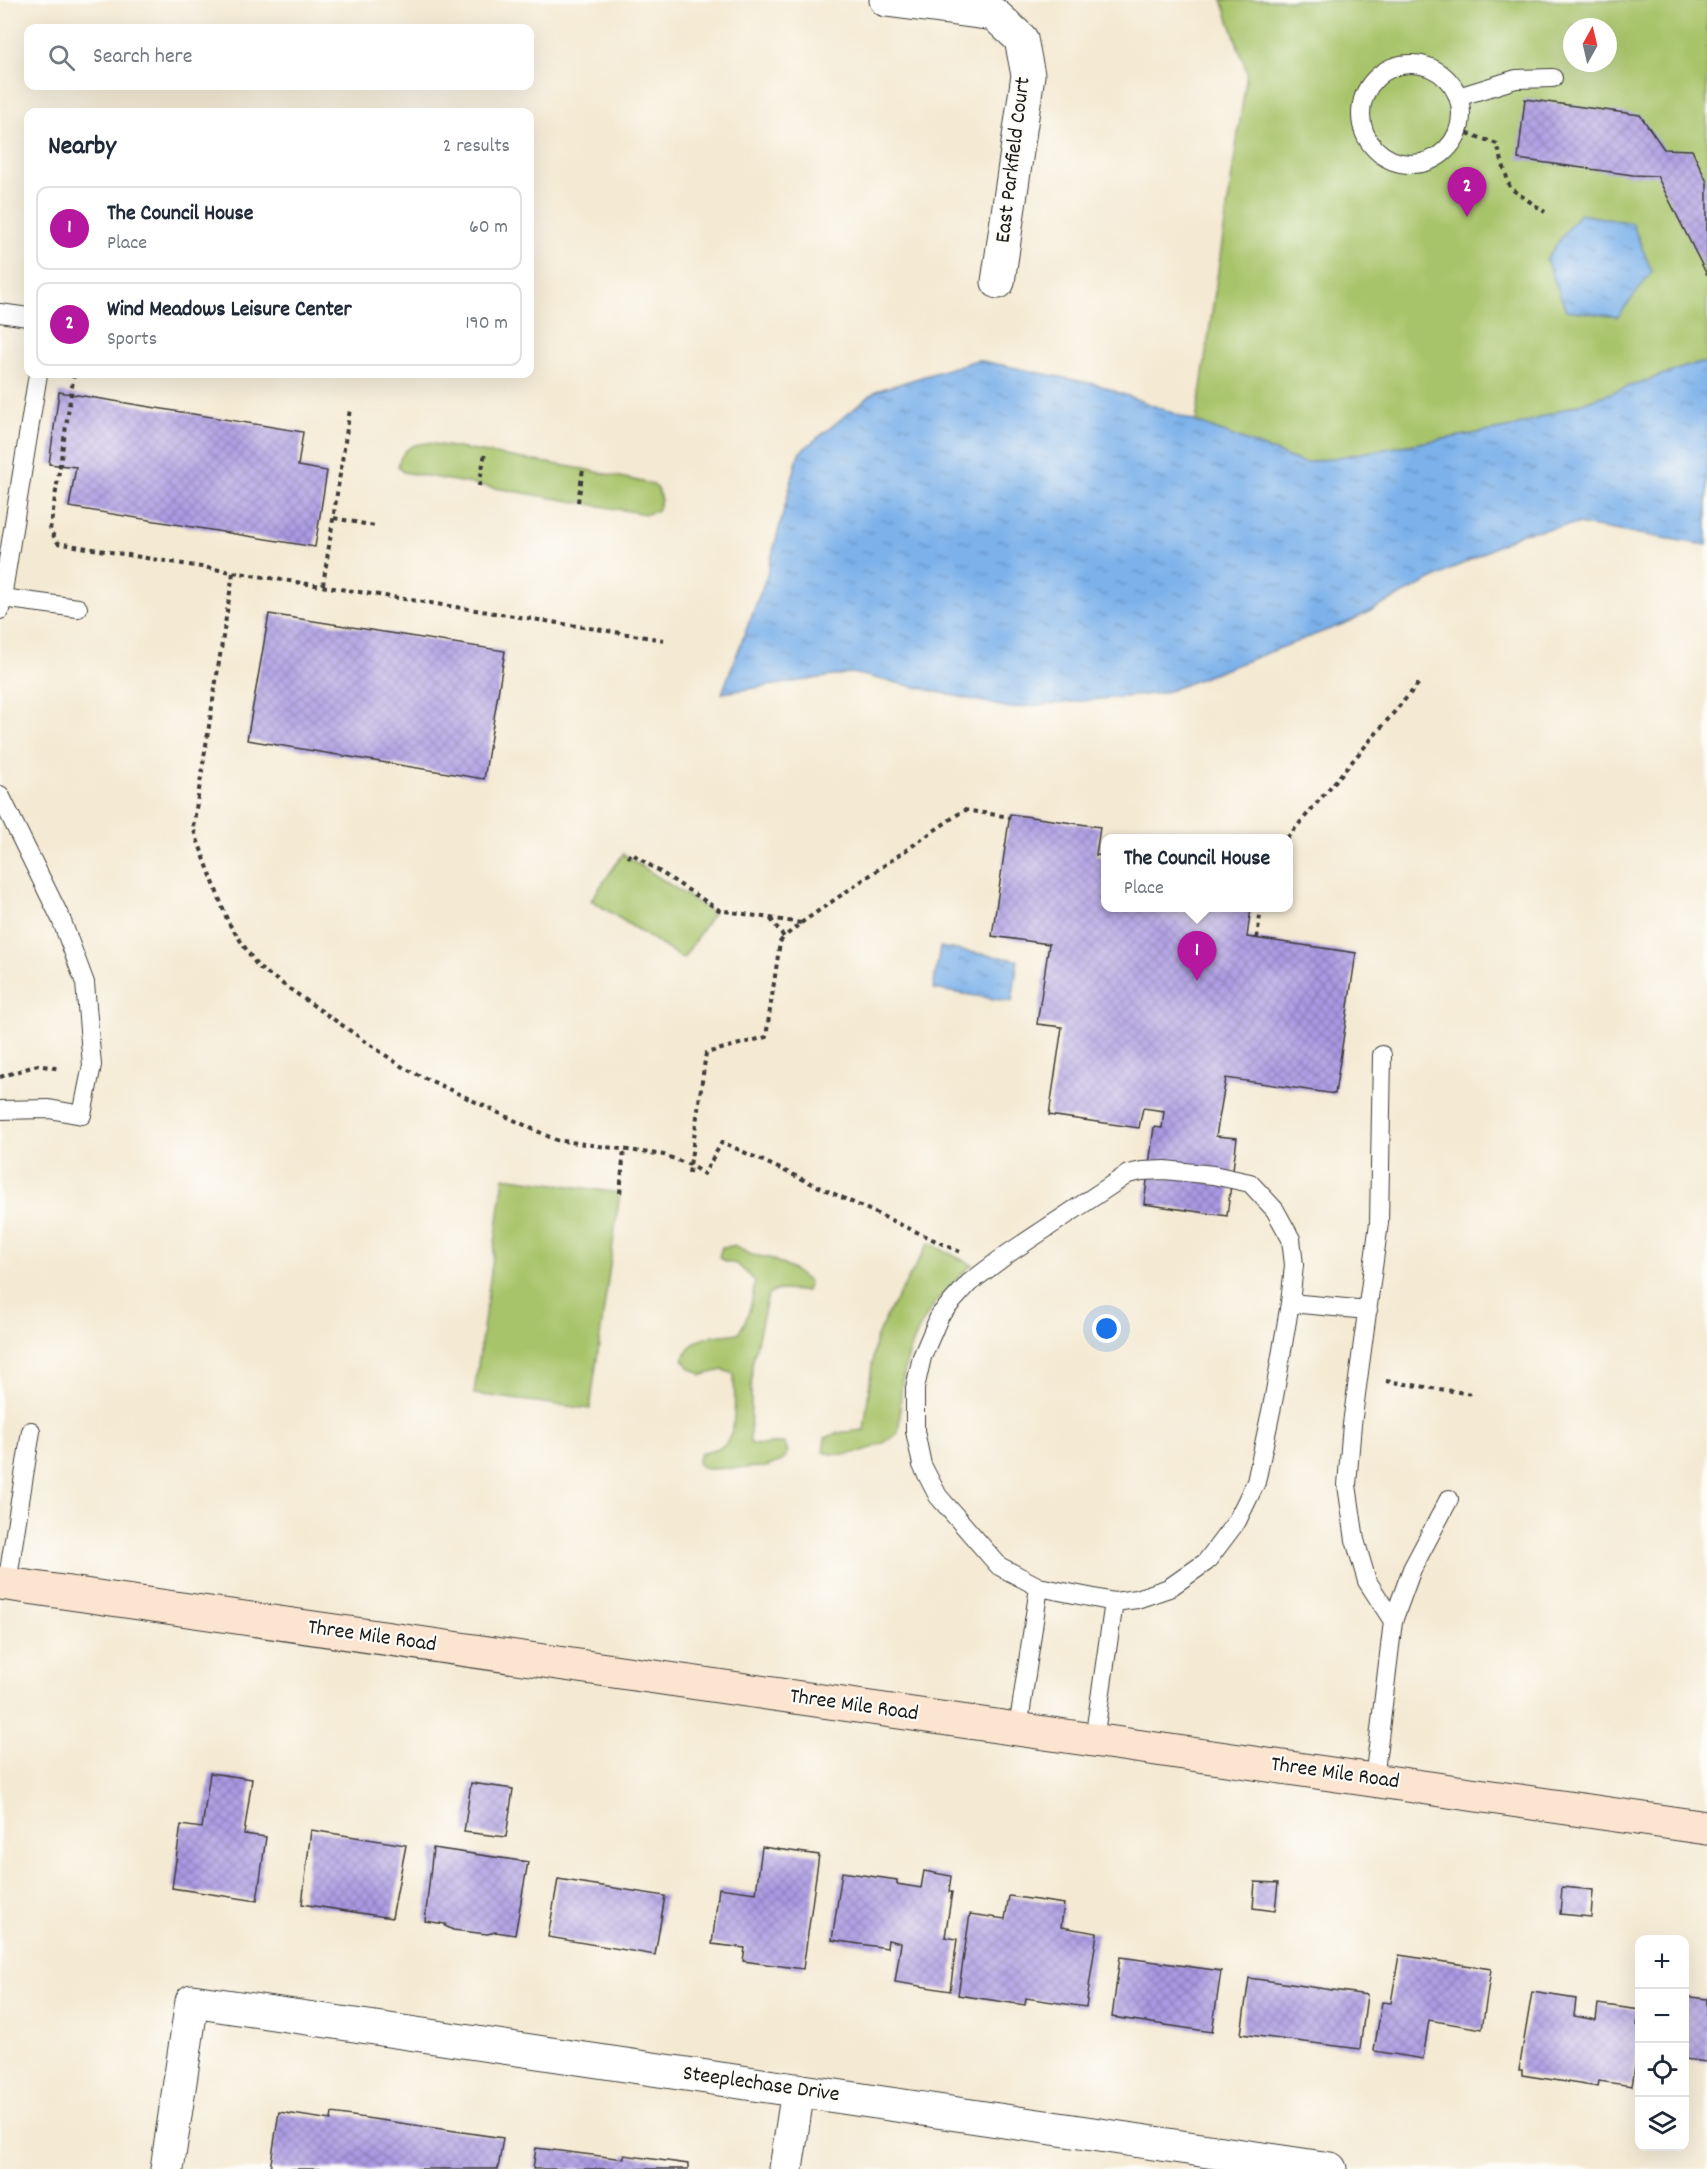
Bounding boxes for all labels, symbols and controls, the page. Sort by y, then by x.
north arrow [1563,18,1617,72]
search box [24,24,534,90]
icon: search [45,41,78,74]
text: Search here [93,42,192,73]
street label: East Parkfield Court [988,75,1040,245]
text: Nearby [48,129,116,166]
text: 2 results [443,133,510,161]
pin: 2 [1448,168,1486,217]
text: The Council House [107,199,254,230]
text: 1 [67,214,72,242]
text: 60 m [469,214,508,242]
text: Place [107,230,147,258]
text: Wind Meadows Leisure Center [107,295,352,326]
text: 2 [65,310,74,338]
text: 190 m [465,310,508,338]
text: Sports [107,326,157,354]
popup [1101,834,1293,912]
text: The Council House [1124,844,1270,875]
text: Place [1124,875,1164,903]
pin: 1 [1178,932,1216,981]
your location [1092,1314,1121,1343]
street label: Three Mile Road [306,1613,438,1661]
street label: Three Mile Road [788,1682,920,1730]
street label: Three Mile Road [1269,1750,1401,1798]
map controls [1635,1935,1689,2151]
button: + [1635,1935,1689,1989]
button: − [1635,1989,1689,2043]
button: locate [1635,2043,1689,2097]
street label: Steeplechase Drive [681,2059,841,2111]
button: layers [1635,2097,1689,2151]

